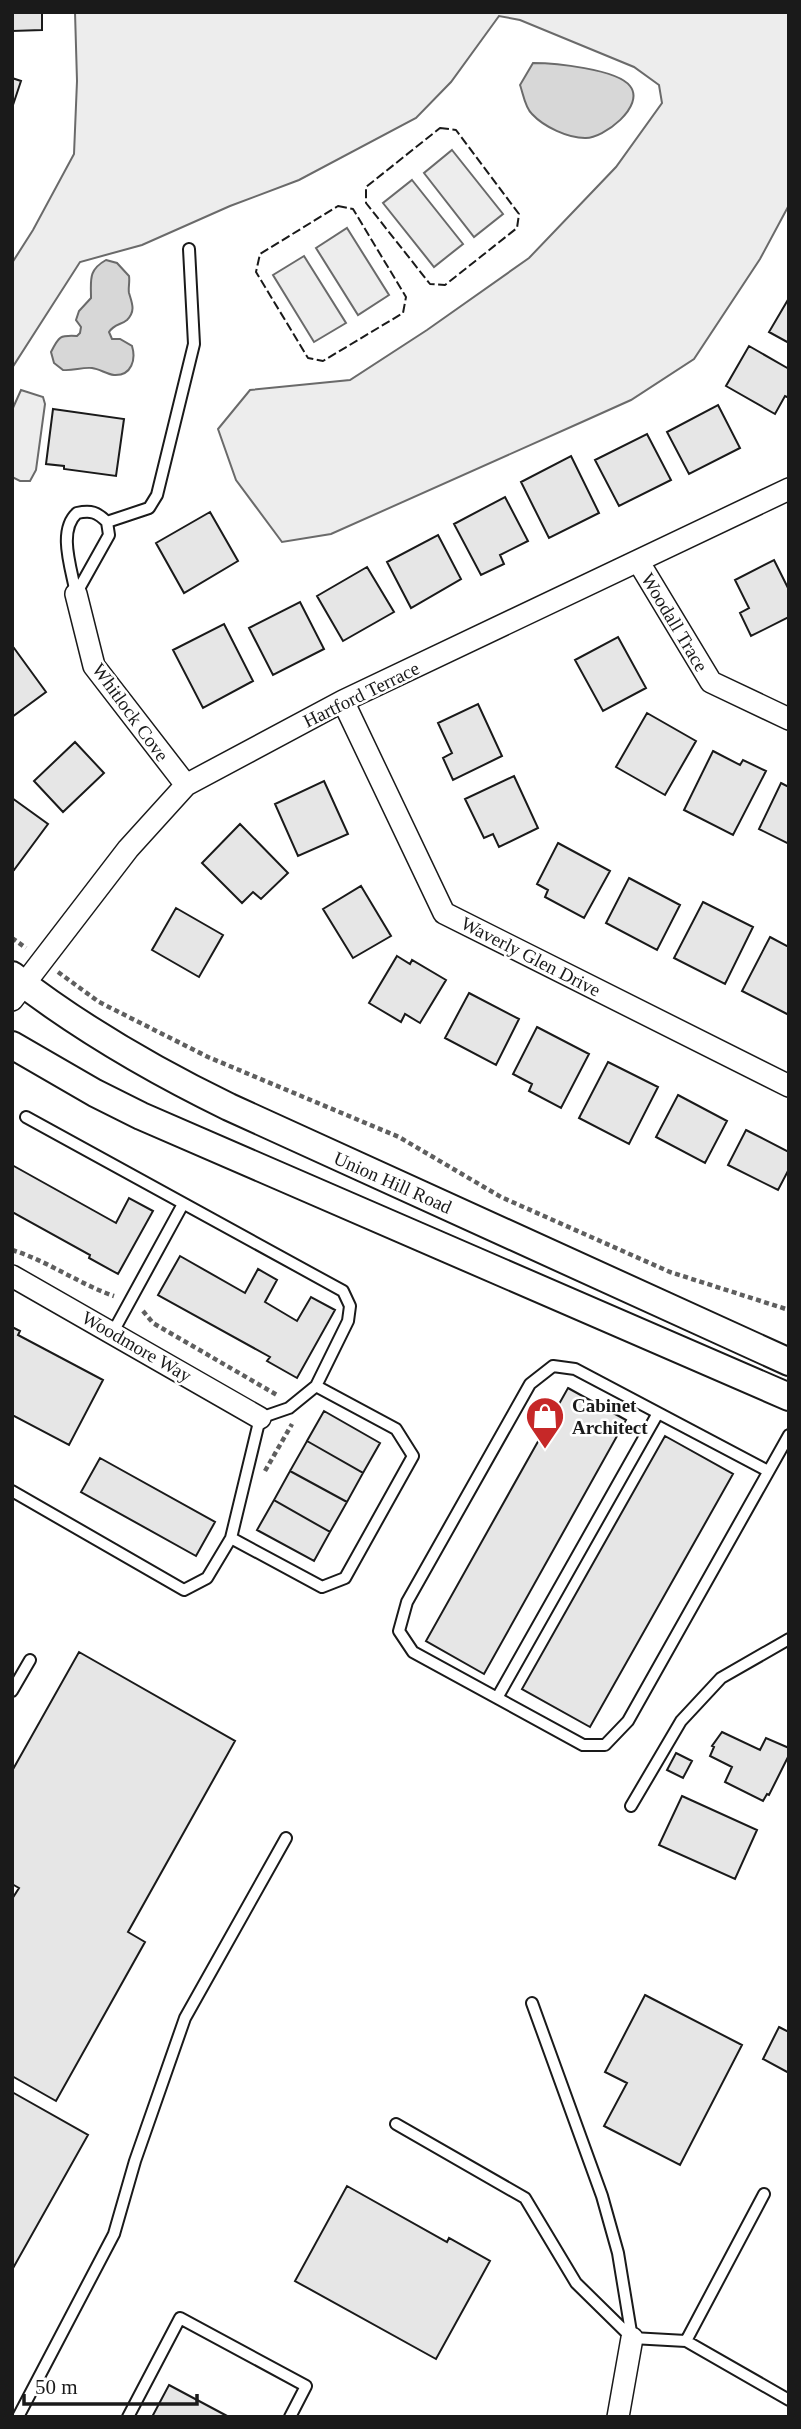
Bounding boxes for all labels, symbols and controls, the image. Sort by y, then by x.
street label: Woodall Trace [637,569,712,675]
street label: Hartford Terrace [300,657,423,732]
street label: Whitlock Cove [88,659,173,765]
street label: Waverly Glen Drive [458,912,604,1001]
street label: Union Hill Road [331,1147,455,1218]
street label: Woodmore Way [78,1307,196,1386]
shop icon: Cabinet Architect [524,1395,566,1450]
place label: Cabinet Architect [572,1395,648,1438]
scale bar [24,2362,198,2406]
text: 50 m [35,2375,78,2399]

